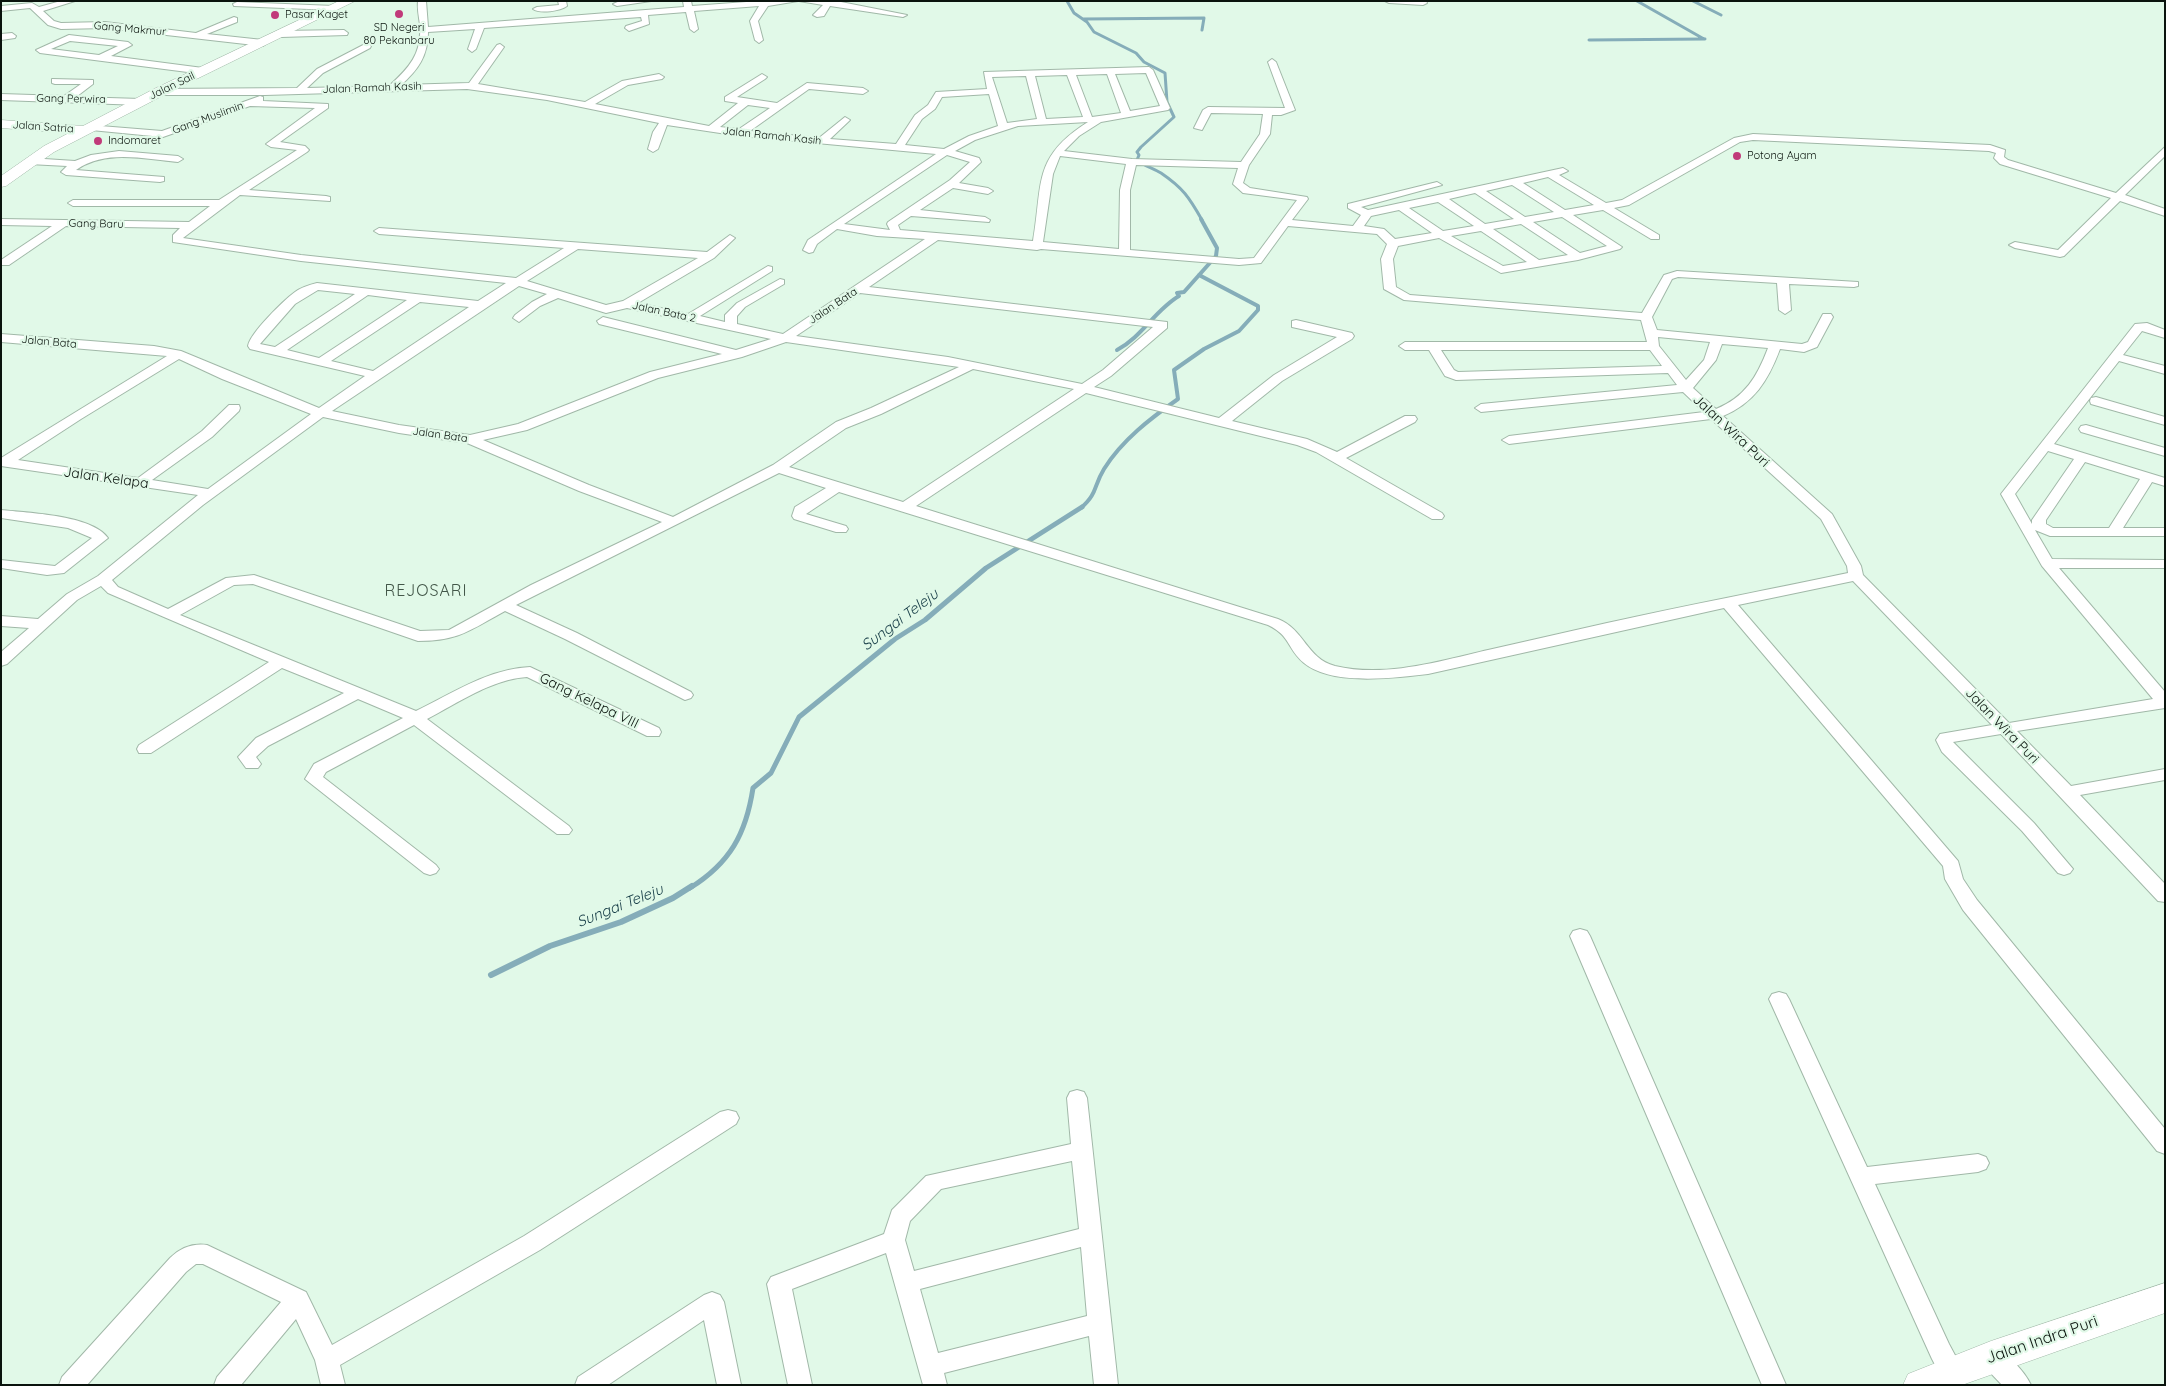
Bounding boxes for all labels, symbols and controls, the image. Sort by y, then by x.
place label: Pasar Kaget [285,8,348,22]
marker: SD Negeri 80 Pekanbaru [393,8,405,20]
marker: Pasar Kaget [269,9,281,21]
street label: Gang Makmur [93,19,167,39]
place label: SD Negeri 80 Pekanbaru [364,21,434,47]
street label: Jalan Sail [147,69,197,103]
street label: Jalan Ramah Kasih [322,80,422,96]
street label: Gang Perwira [36,92,106,106]
street label: Gang Muslimin [171,99,245,137]
street label: Jalan Satria [12,118,74,136]
street label: Jalan Ramah Kasih [722,124,822,148]
place label: Indomaret [108,134,161,148]
marker: Indomaret [92,135,104,147]
place label: Potong Ayam [1747,149,1816,163]
marker: Potong Ayam [1731,150,1743,162]
street label: Gang Baru [68,217,124,231]
street label: Jalan Bata [806,285,860,327]
street label: Jalan Bata 2 [631,299,697,325]
street label: Jalan Bata [21,333,77,351]
street label: Jalan Wira Puri [1689,391,1773,471]
street label: Jalan Bata [411,425,469,445]
street label: Jalan Kelapa [62,464,150,492]
district label: REJOSARI [383,581,469,601]
water label: Sungai Teleju [858,585,942,655]
street label: Gang Kelapa VIII [537,670,641,732]
street label: Jalan Wira Puri [1962,685,2042,767]
water label: Sungai Teleju [574,881,666,931]
street label: Jalan Indra Puri [1984,1312,2100,1368]

